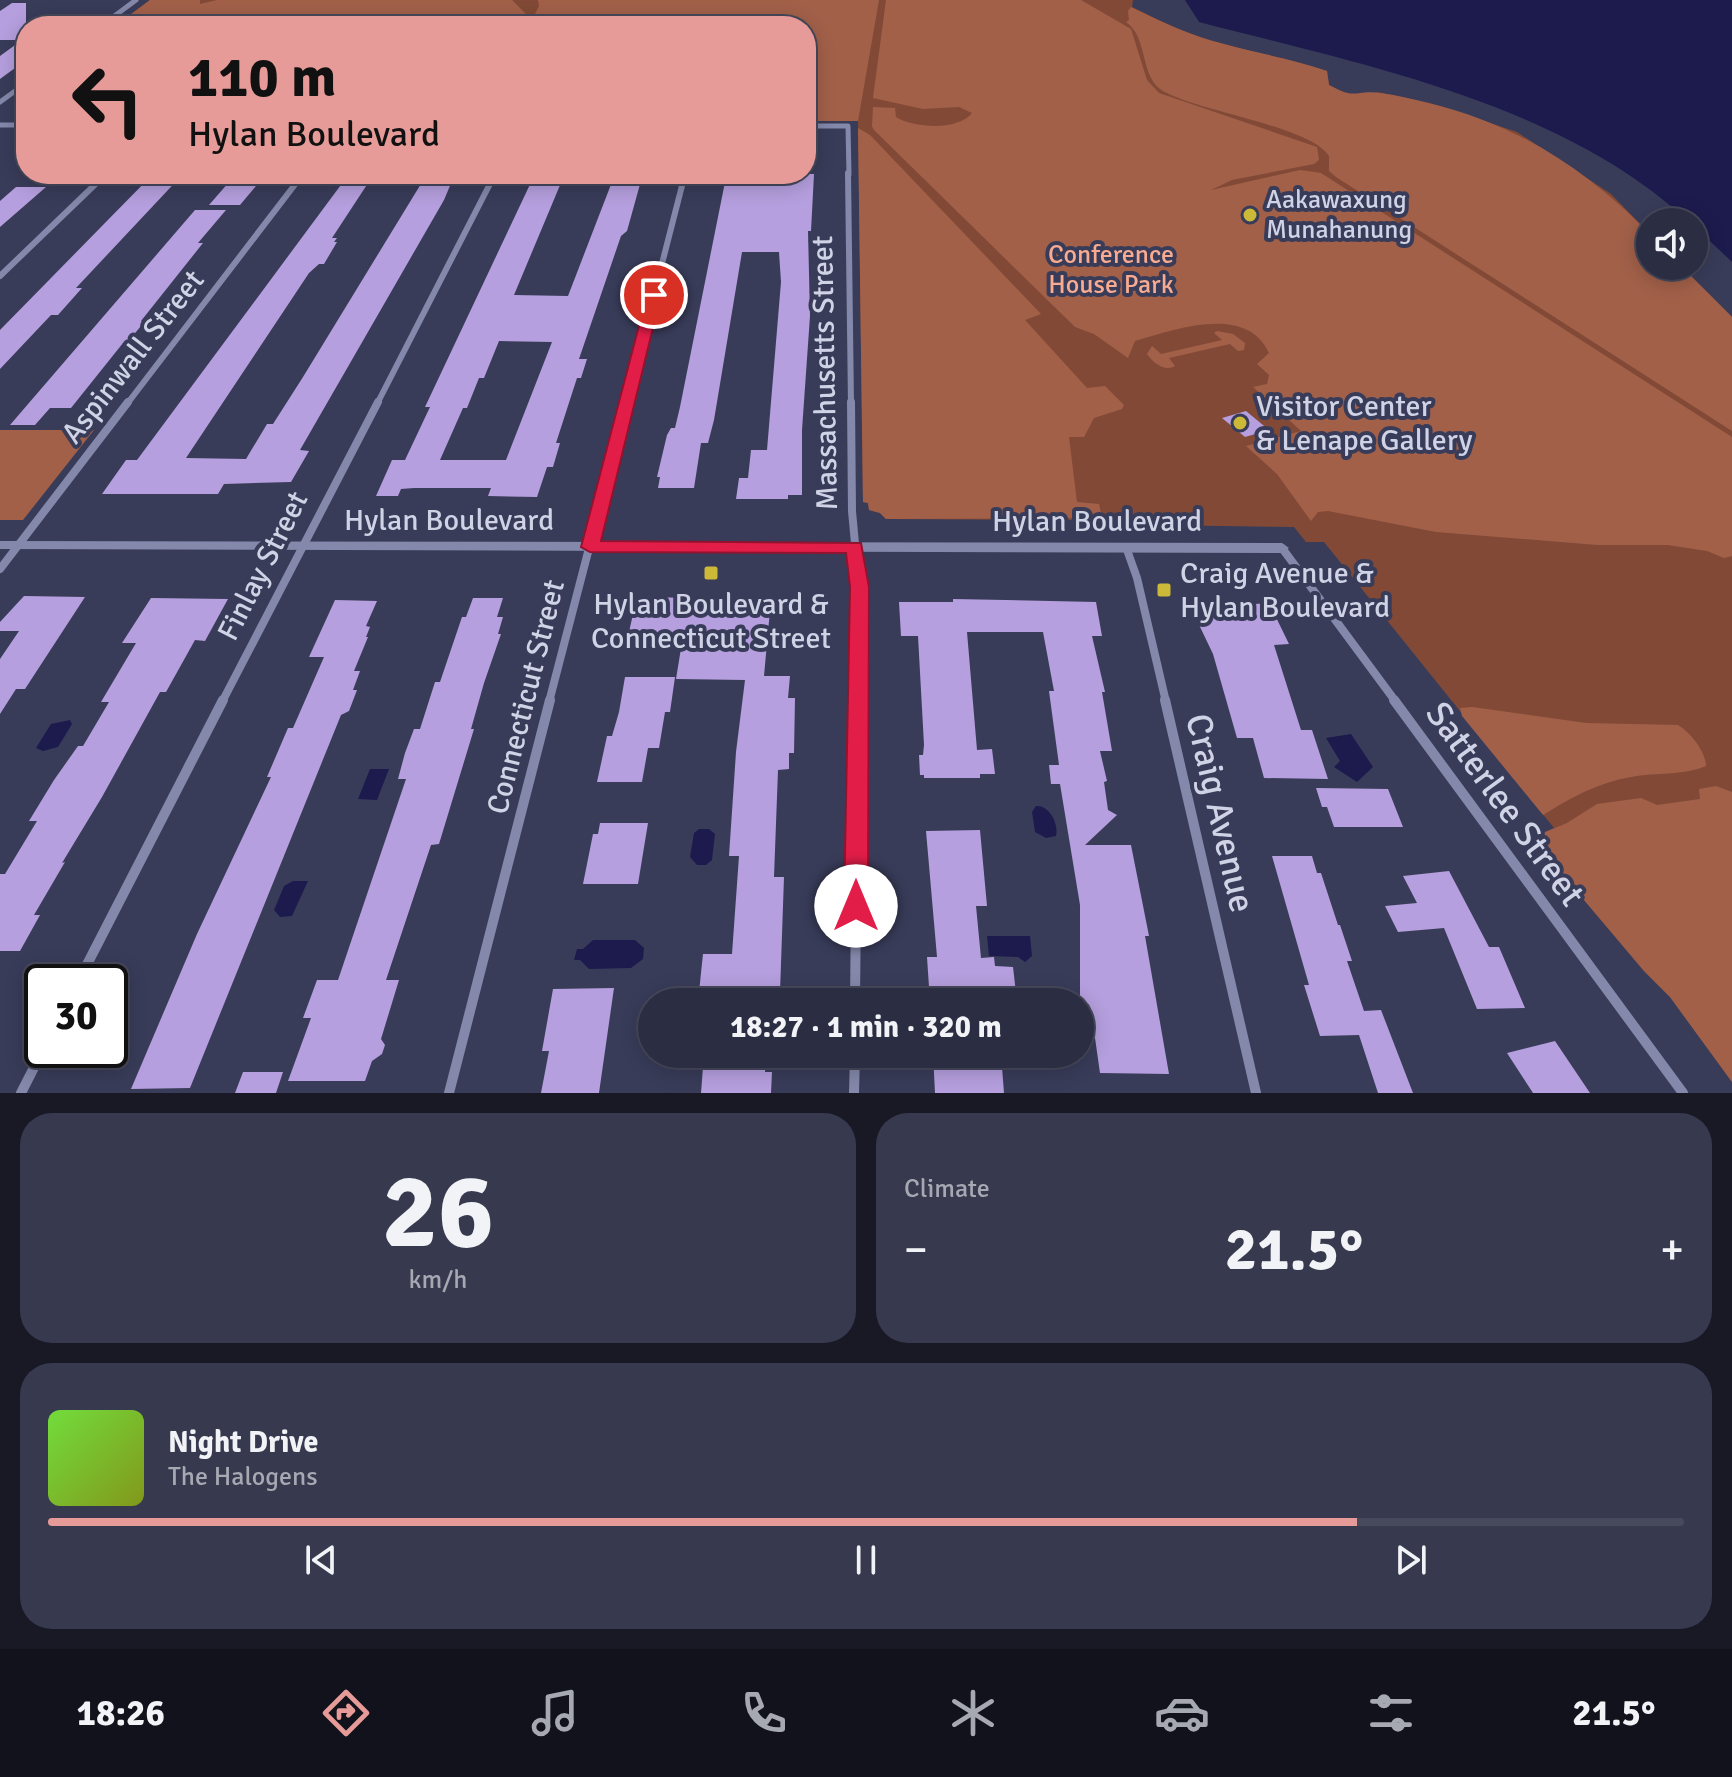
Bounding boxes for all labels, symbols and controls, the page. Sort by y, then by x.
text: 110 m [188,43,336,112]
icon: left [56,48,160,152]
text: Hylan Boulevard [188,112,440,157]
place label: Aakawaxung Munahanung [1266,184,1412,246]
marker: Aakawaxung Munahanung [1241,206,1259,224]
map controls [1636,208,1708,280]
button: sound [1636,208,1708,280]
street label: Massachusetts Street [804,235,846,511]
park label: Conference House Park [1048,239,1174,301]
pin [620,261,688,329]
street label: Aspinwall Street [54,263,212,451]
icon: arrive [632,273,676,317]
place label: Visitor Center & Lenape Gallery [1256,388,1473,459]
marker: Visitor Center & Lenape Gallery [1231,414,1249,432]
street label: Finlay Street [210,485,316,647]
street label: Hylan Boulevard [344,502,554,539]
street label: Hylan Boulevard [992,503,1202,540]
place label: Craig Avenue & Hylan Boulevard [1180,555,1390,626]
marker: Hylan Boulevard & Connecticut Street [702,564,720,582]
street label: Connecticut Street [479,576,573,818]
marker: Craig Avenue & Hylan Boulevard [1155,581,1173,599]
place label: Hylan Boulevard & Connecticut Street [591,586,831,657]
street label: Satterlee Street [1416,693,1594,915]
street label: Craig Avenue [1175,709,1265,917]
position arrow [814,864,898,948]
speed limit sign: 30 [24,964,128,1068]
text: 18:27 · 1 min · 320 m [730,1009,1002,1046]
text: 26 [382,1148,494,1276]
text: Climate [904,1173,990,1205]
text: 21.5° [1225,1213,1363,1287]
text: − [904,1223,928,1277]
text: + [1660,1223,1684,1277]
text: km/h [409,1264,467,1296]
text: Night Drive [168,1424,318,1461]
text: The Halogens [168,1461,318,1493]
icon: previous [299,1538,343,1582]
icon: pause [844,1538,888,1582]
icon: next [1389,1538,1433,1582]
icon: directions [318,1685,374,1741]
icon: music [527,1685,583,1741]
icon: phone [736,1685,792,1741]
icon: climate [945,1685,1001,1741]
icon: car [1154,1685,1210,1741]
icon: filters [1363,1685,1419,1741]
text: 18:26 [77,1691,165,1736]
text: 21.5° [1572,1691,1655,1736]

